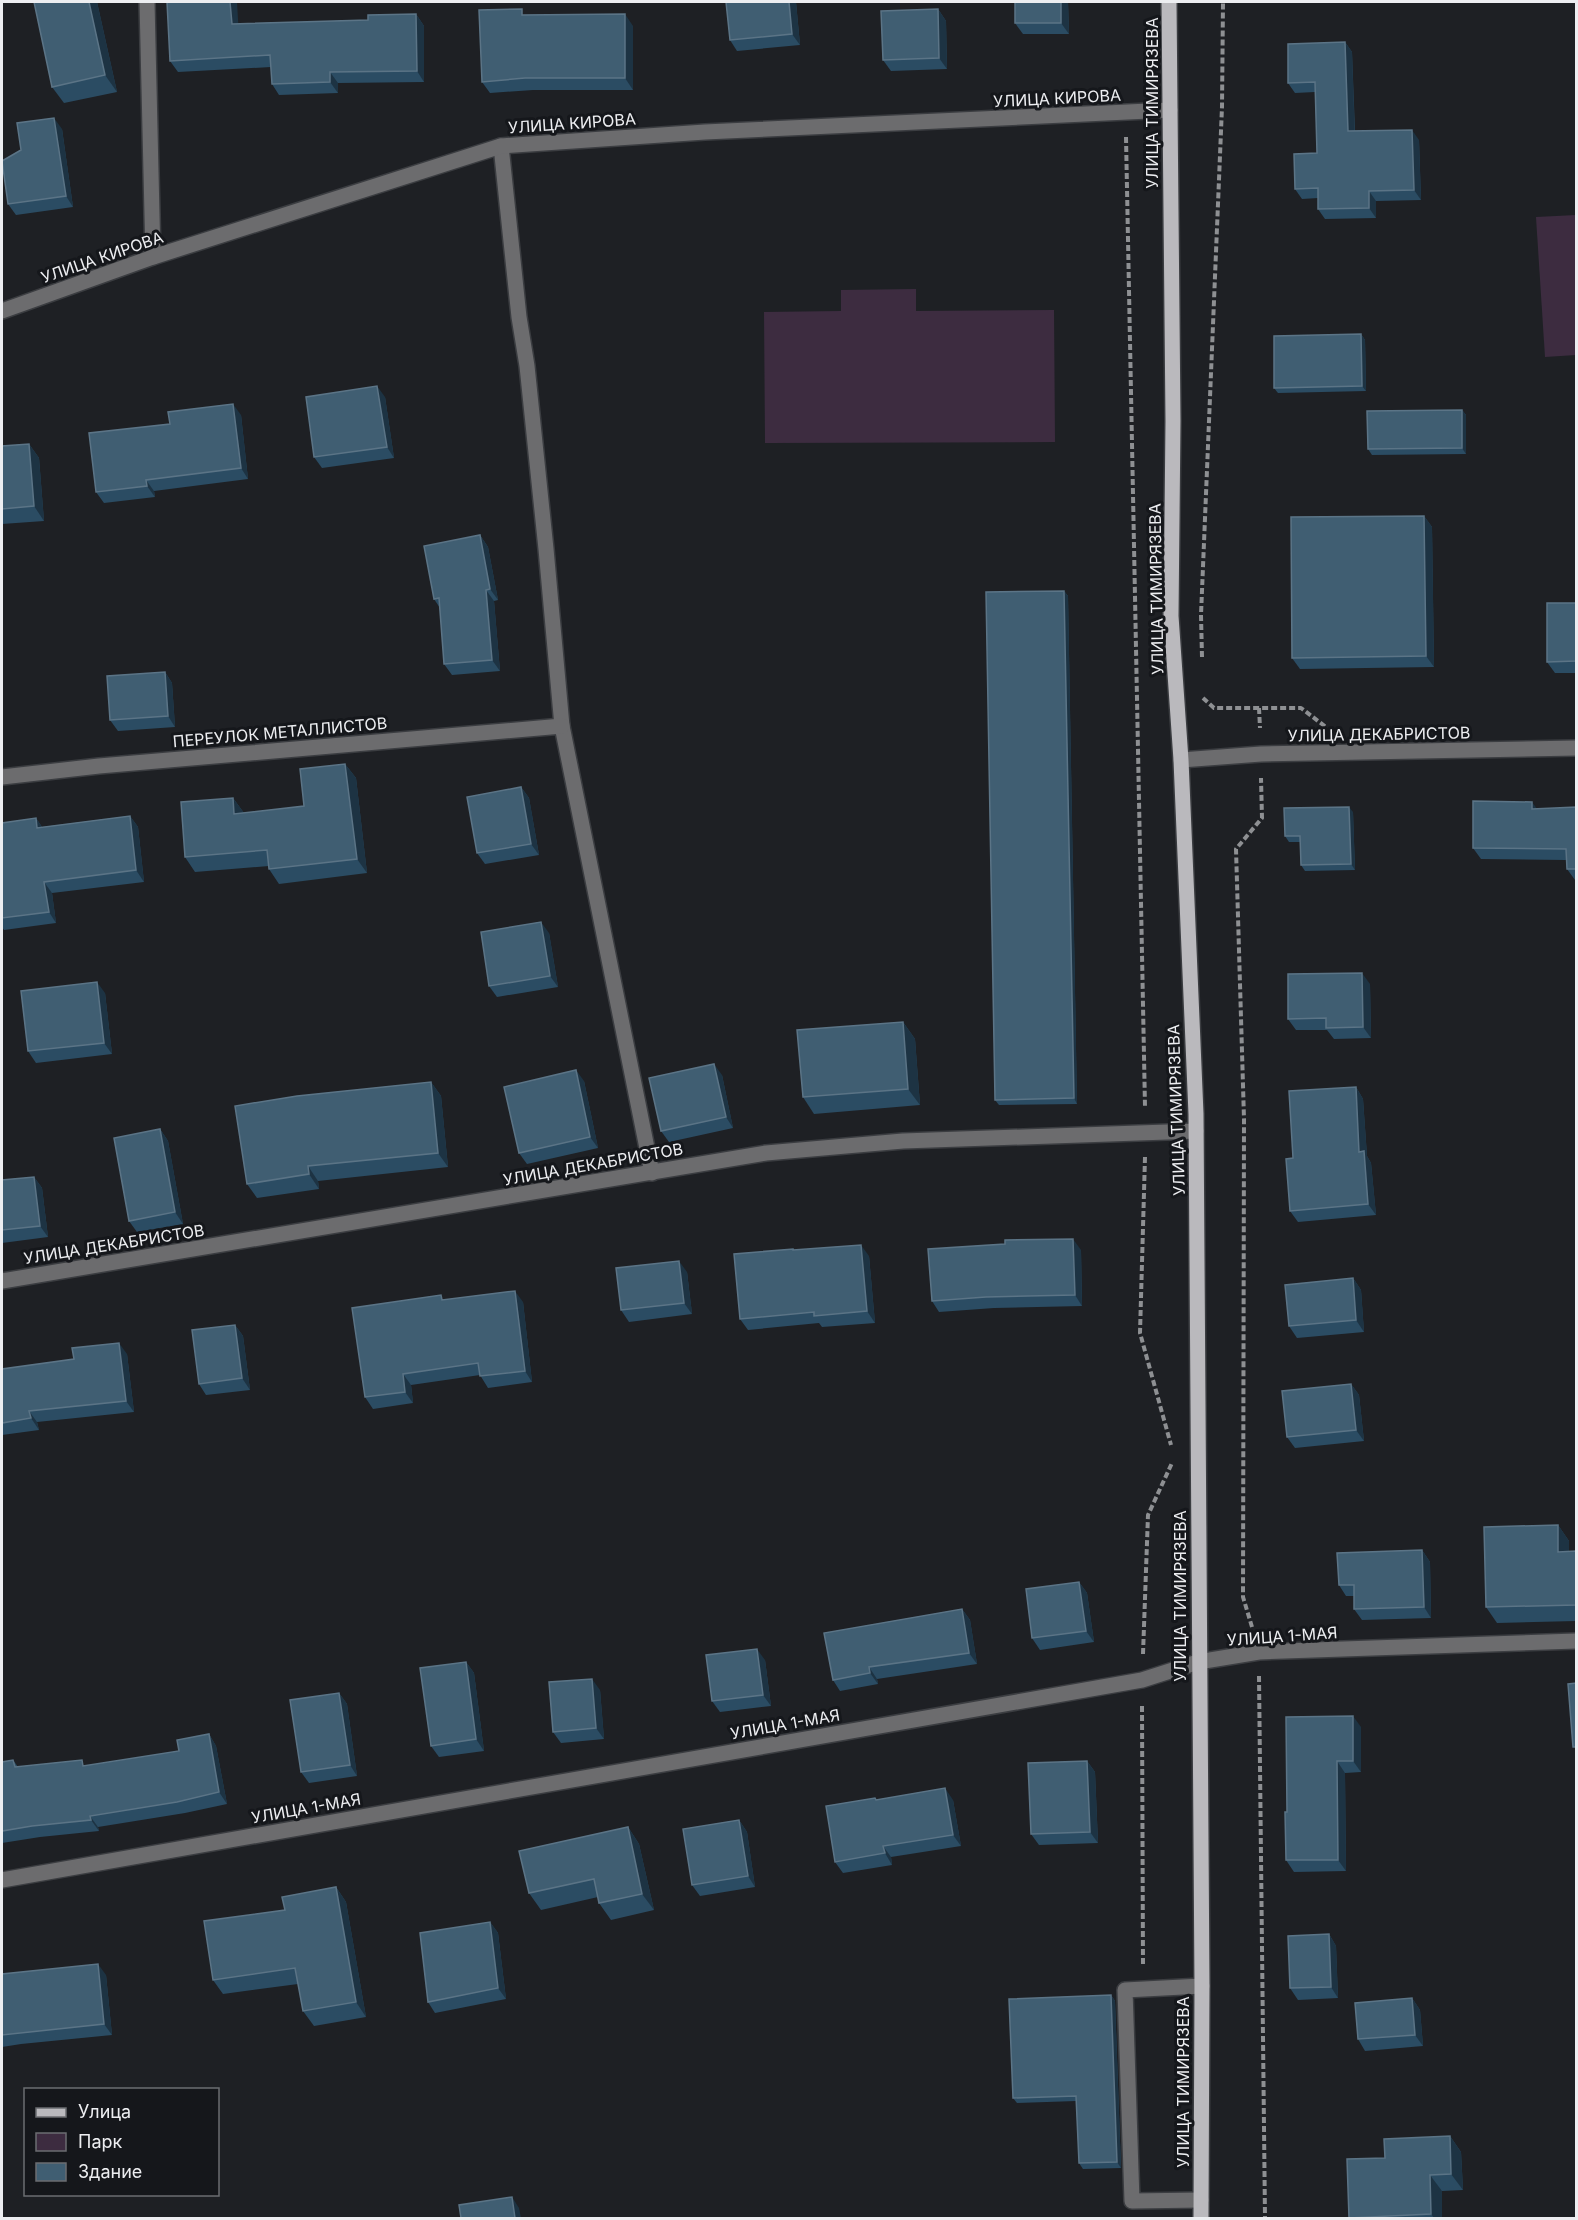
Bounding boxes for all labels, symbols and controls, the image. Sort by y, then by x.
street label: УЛИЦА ТИМИРЯЗЕВА [1142,17,1162,189]
street label: УЛИЦА КИРОВА [993,85,1121,111]
street label: УЛИЦА КИРОВА [507,109,637,137]
street label: УЛИЦА КИРОВА [38,227,166,287]
street label: УЛИЦА ТИМИРЯЗЕВА [1145,503,1167,675]
street label: ПЕРЕУЛОК МЕТАЛЛИСТОВ [172,713,388,751]
street label: УЛИЦА ДЕКАБРИСТОВ [1288,722,1470,746]
street label: УЛИЦА ТИМИРЯЗЕВА [1163,1024,1189,1196]
street label: УЛИЦА ДЕКАБРИСТОВ [501,1138,685,1190]
street label: УЛИЦА ДЕКАБРИСТОВ [22,1220,206,1268]
street label: УЛИЦА ТИМИРЯЗЕВА [1170,1510,1190,1682]
street label: УЛИЦА 1-МАЯ [1226,1622,1338,1650]
street label: УЛИЦА 1-МАЯ [729,1705,841,1743]
street label: УЛИЦА 1-МАЯ [250,1789,362,1827]
street label: УЛИЦА ТИМИРЯЗЕВА [1173,1996,1193,2168]
legend [24,2088,219,2196]
text: Улица [78,2101,131,2122]
text: Парк [78,2131,123,2152]
text: Здание [78,2161,142,2182]

